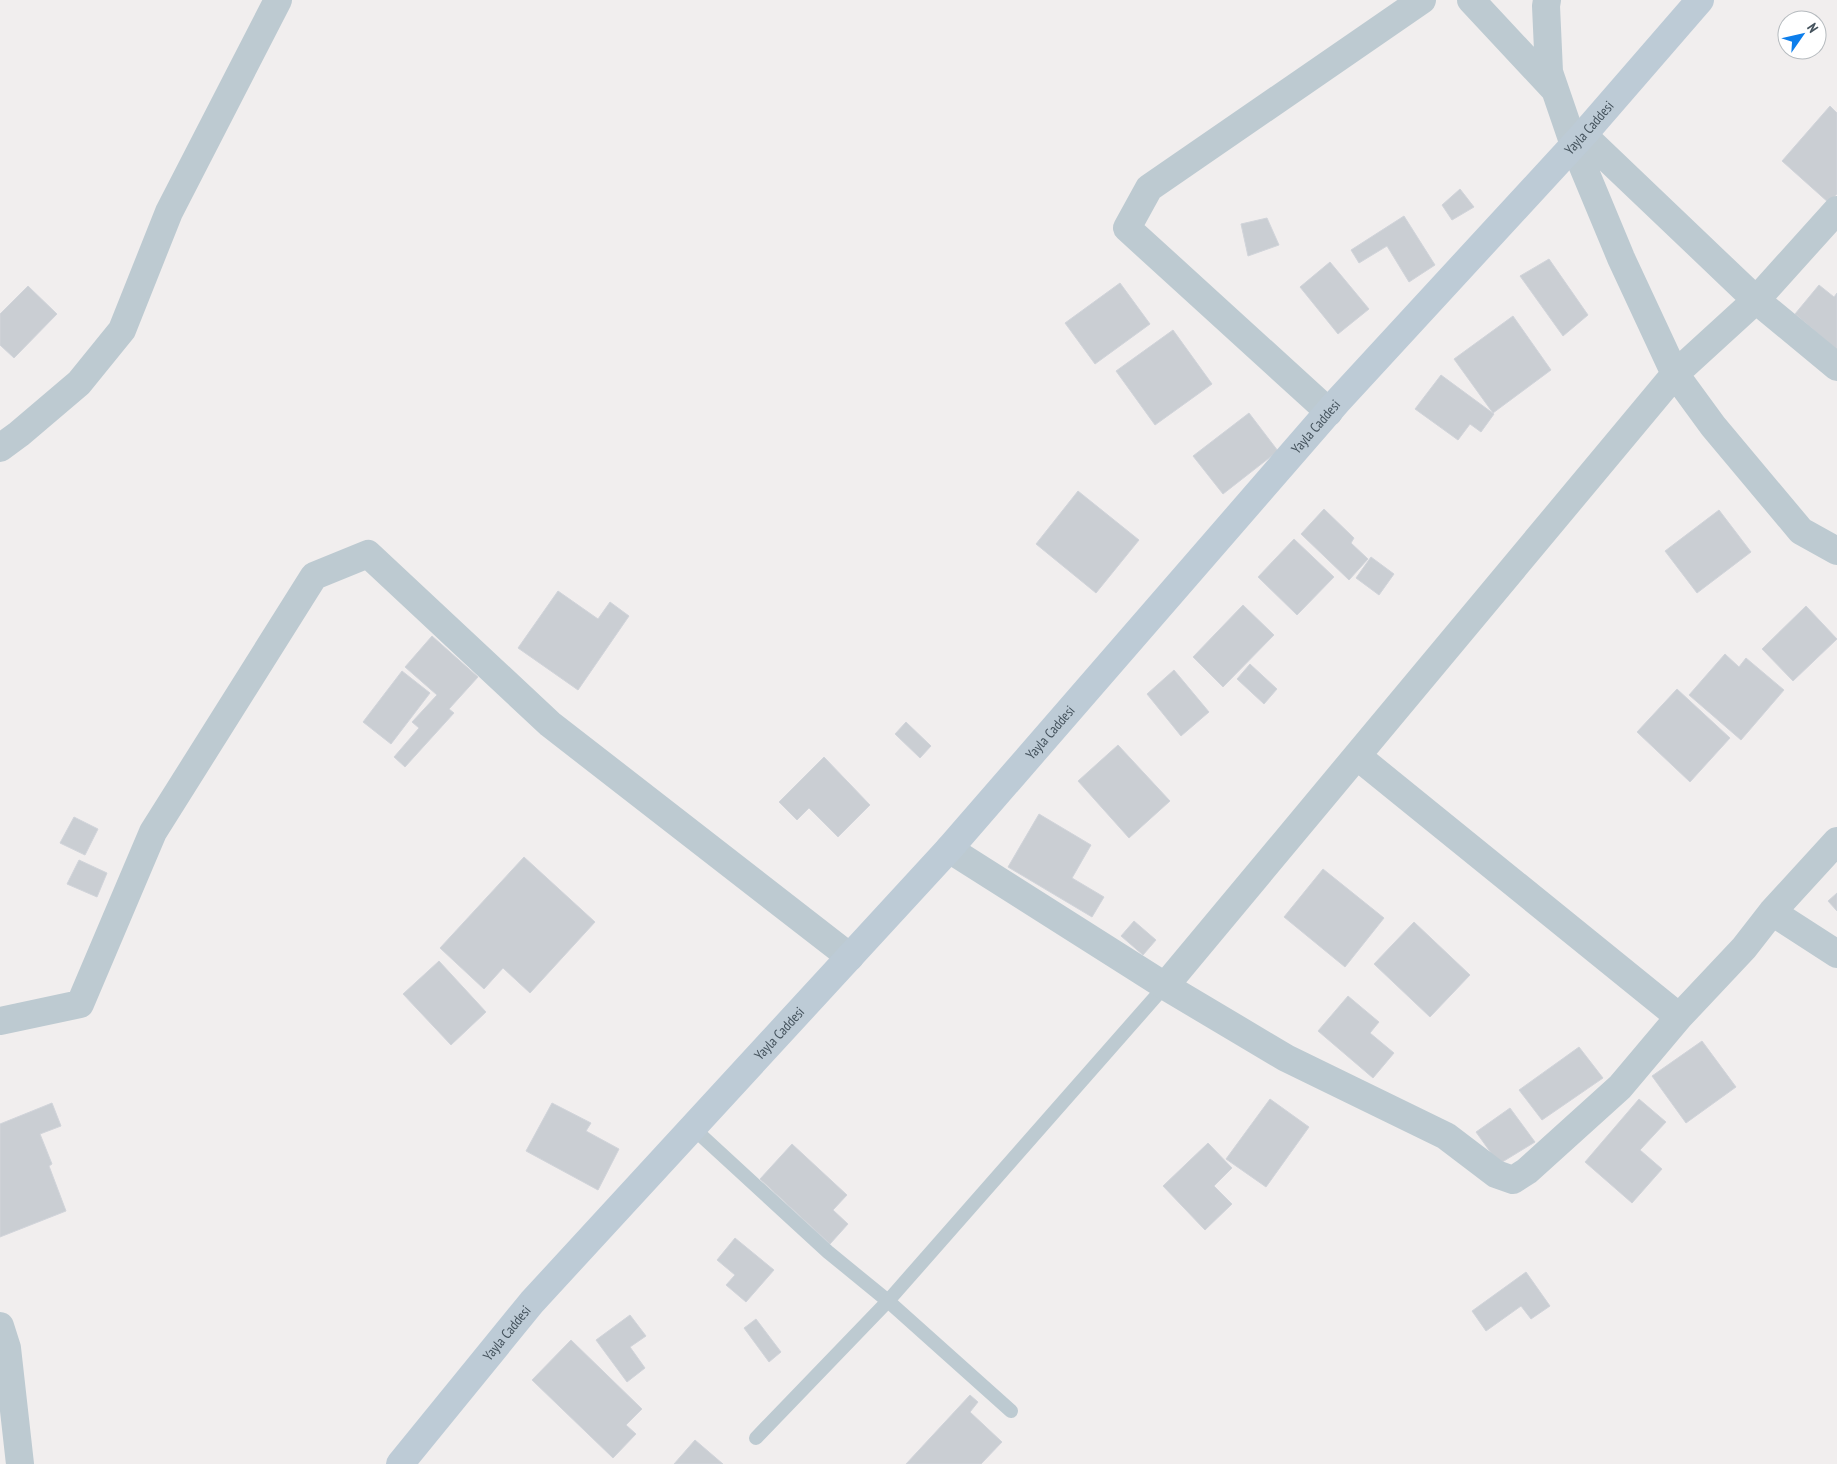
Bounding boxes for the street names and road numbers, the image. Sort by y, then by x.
street label: Yayla Caddesi [1560,97,1617,158]
street label: Yayla Caddesi [1287,396,1344,457]
street label: Yayla Caddesi [1022,702,1079,763]
street label: Yayla Caddesi [750,1003,808,1064]
street label: Yayla Caddesi [479,1302,535,1364]

